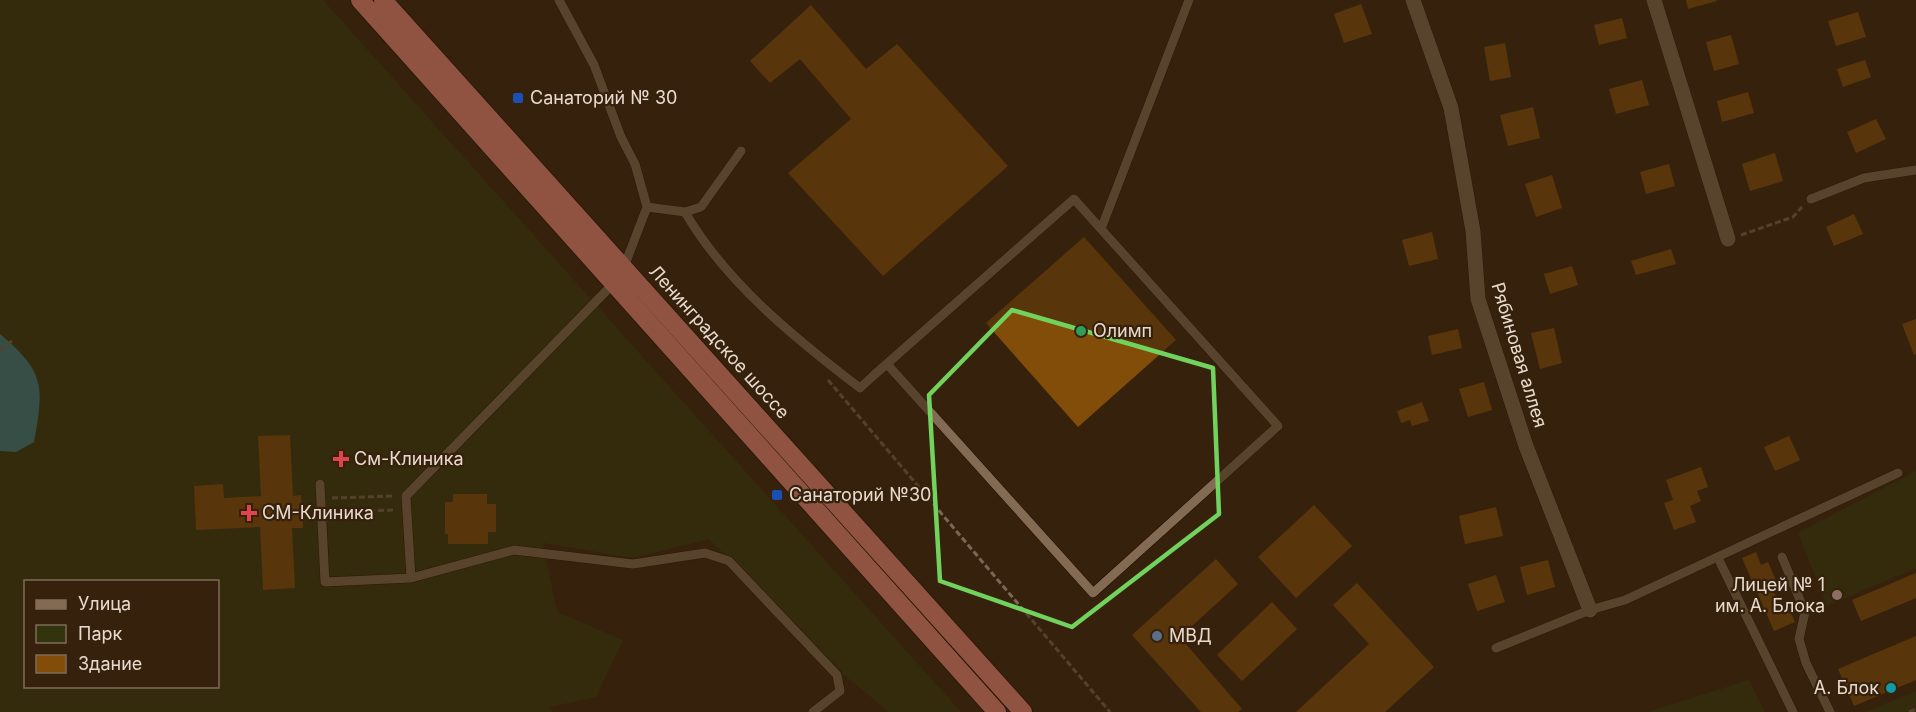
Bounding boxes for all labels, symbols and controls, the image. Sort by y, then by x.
place label: Санаторий № 30 [530,87,677,108]
marker: Санаторий № 30 [511,91,525,105]
street label: Ленинградское шоссе [645,261,794,423]
street label: Рябиновая аллея [1487,280,1552,430]
place label: Олимп [1093,320,1152,341]
marker: Олимп [1074,324,1088,338]
place label: См-Клиника [354,448,464,469]
marker: См-Клиника [332,450,350,468]
place label: Санаторий №30 [789,484,931,505]
marker: Санаторий №30 [770,488,784,502]
place label: СМ-Клиника [262,502,374,523]
marker: СМ-Клиника [240,504,258,522]
place label: Лицей № 1 им. А. Блока [1715,574,1825,616]
legend [24,580,219,688]
marker: Лицей № 1 им. А. Блока [1830,588,1844,602]
text: Улица [78,593,131,614]
text: Парк [78,623,123,644]
place label: МВД [1169,625,1212,646]
marker: МВД [1150,629,1164,643]
text: Здание [78,653,142,674]
place label: А. Блок [1814,677,1879,698]
marker: А. Блок [1884,681,1898,695]

